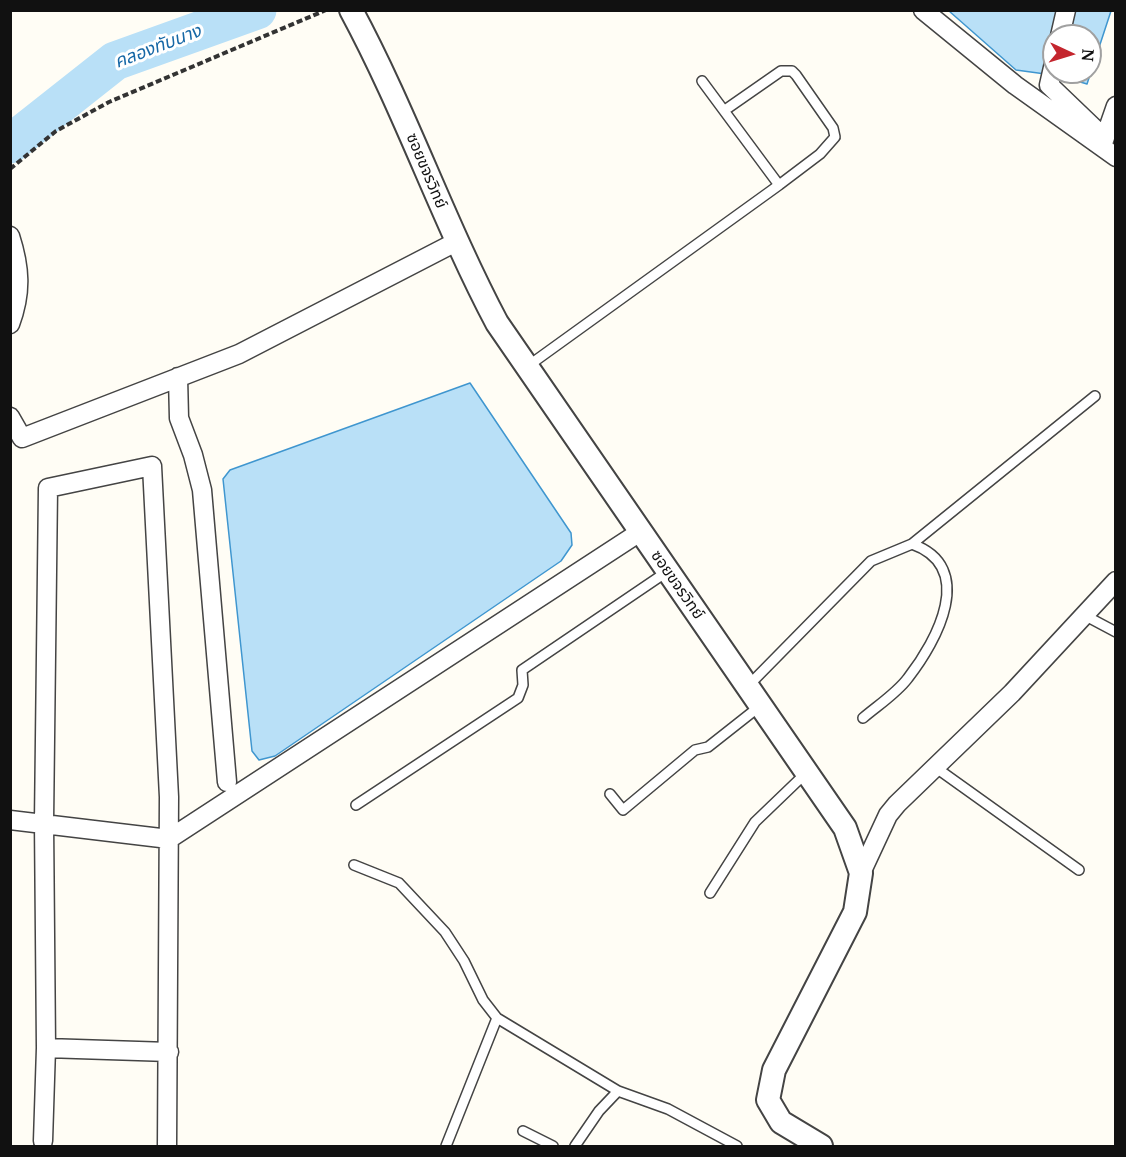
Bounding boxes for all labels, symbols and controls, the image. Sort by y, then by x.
water label: คลองทับนาง [112,21,204,73]
north arrow [1042,24,1102,84]
text: N [1077,48,1099,62]
street label: ซอยขจรวิทย์ [402,131,450,211]
street label: ซอยขจรวิทย์ [646,547,708,623]

